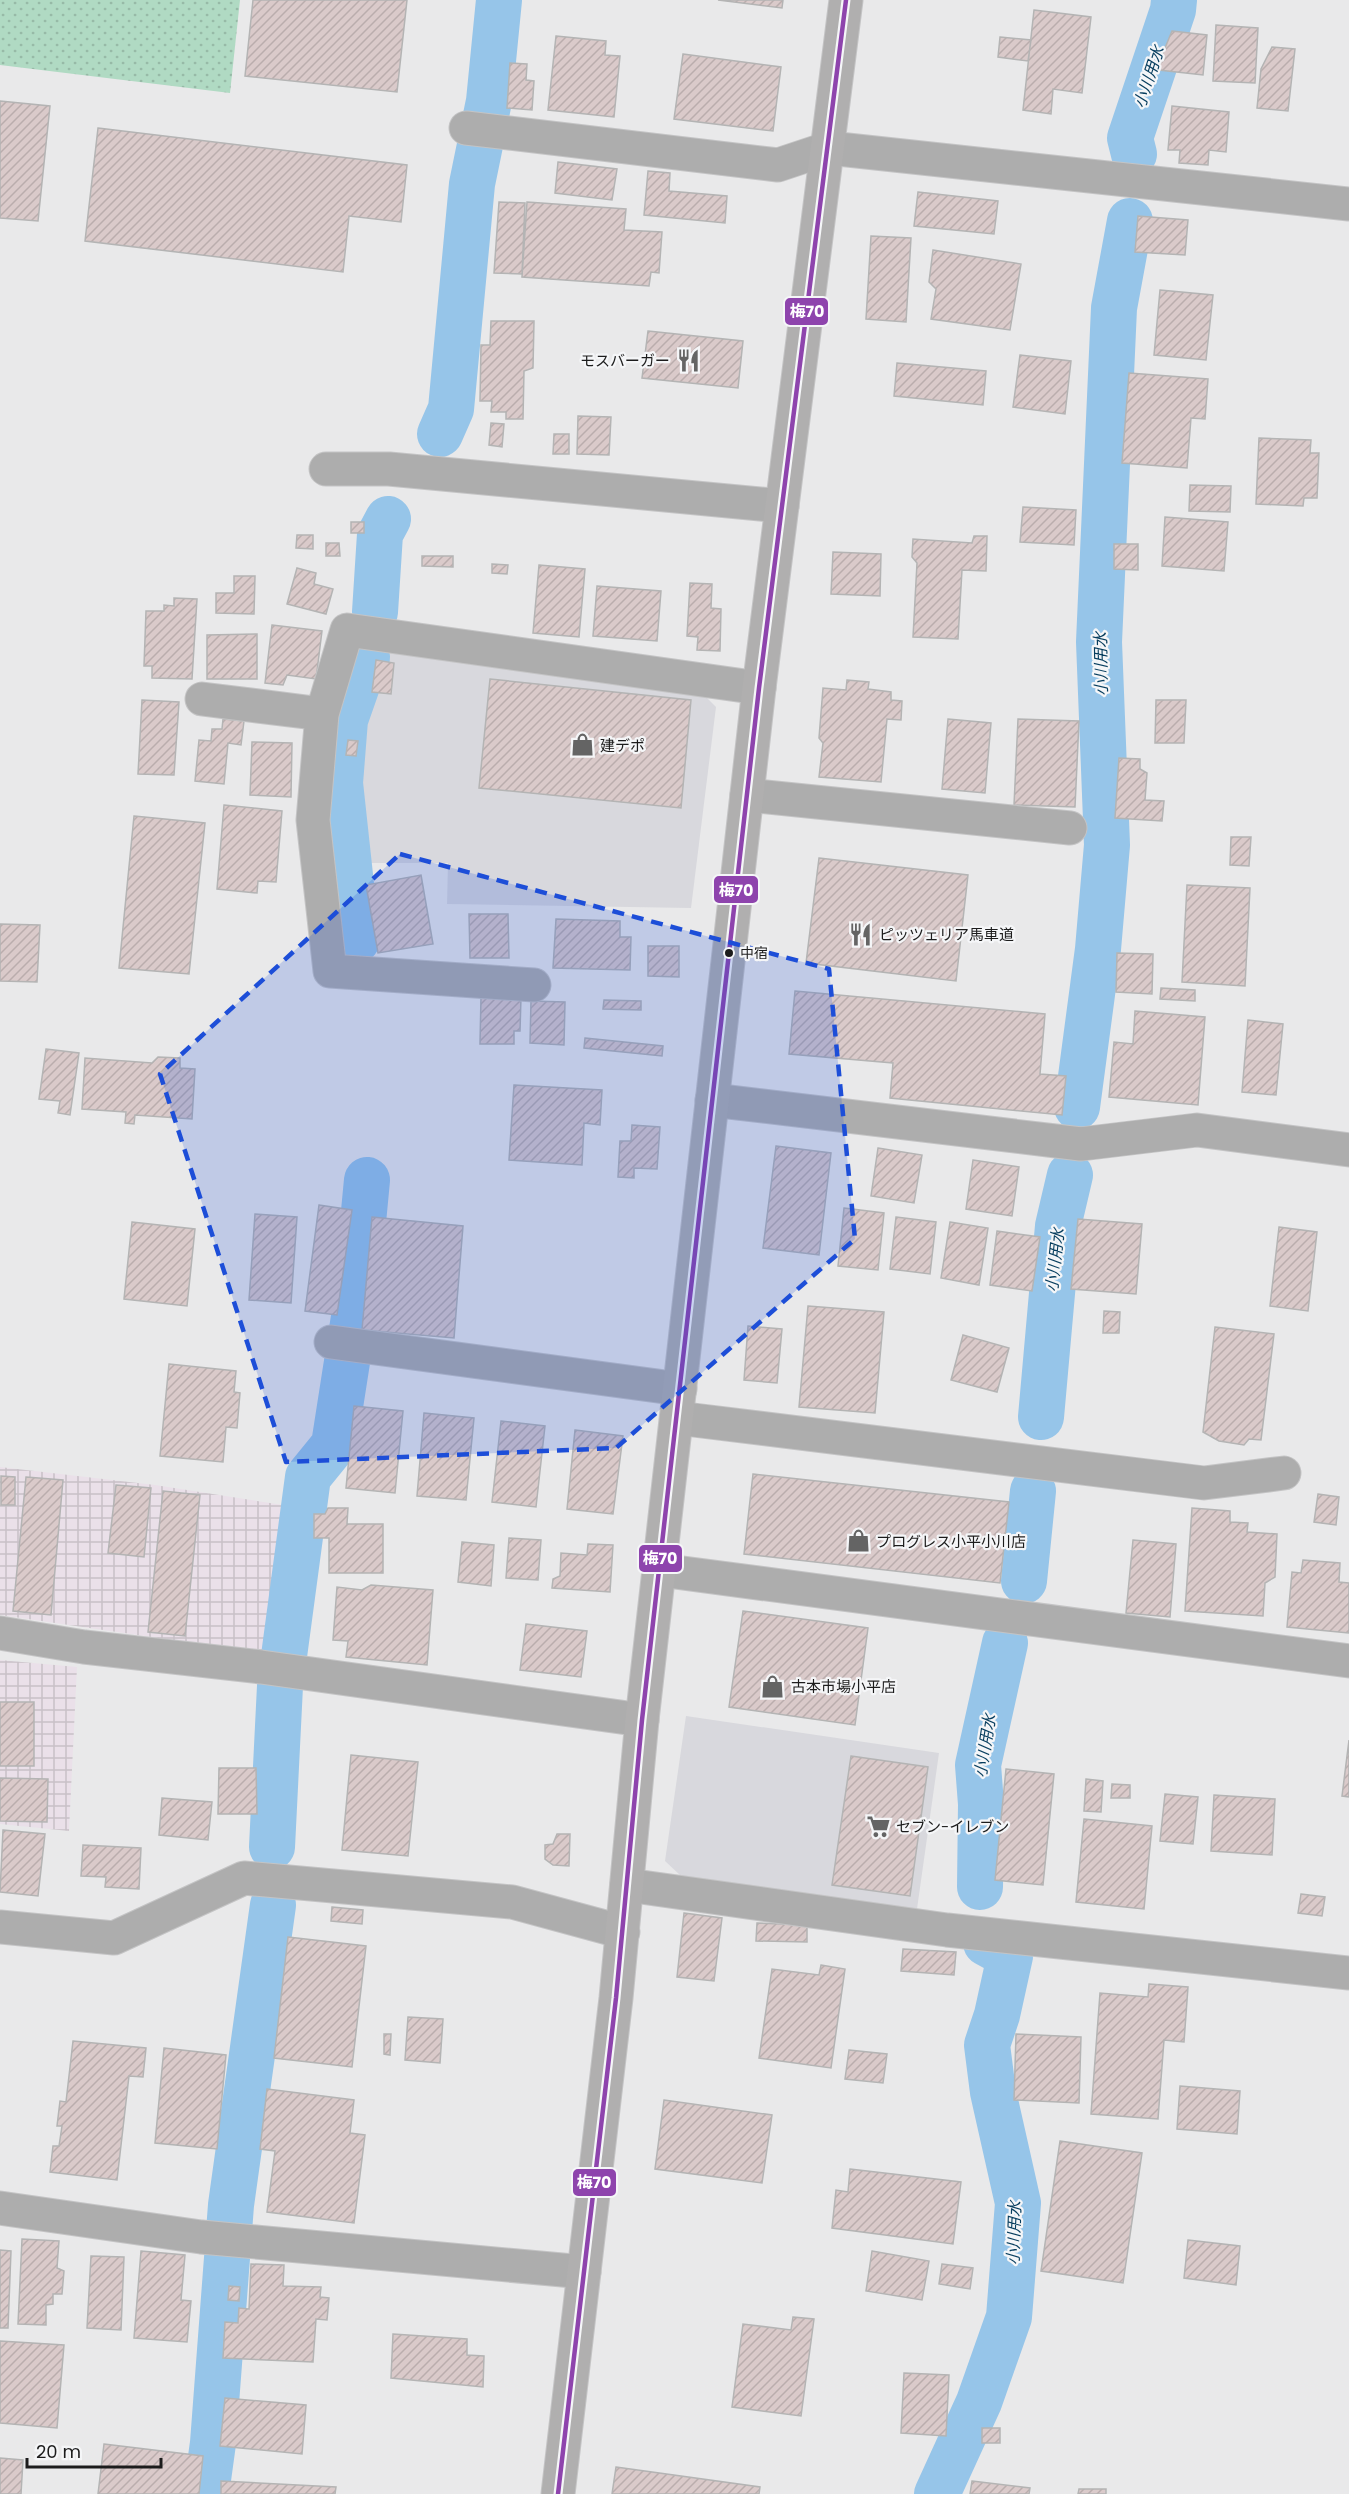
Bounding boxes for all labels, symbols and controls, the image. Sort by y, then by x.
water label: 小川用水 [1128,41,1170,111]
line badge: 梅70 [784,297,829,326]
text: 梅70 [790,300,825,323]
restaurant icon: モスバーガー [675,347,701,373]
place label: モスバーガー [580,350,670,371]
water label: 小川用水 [1089,630,1113,696]
shop icon: 建デポ [569,732,595,758]
place label: 建デポ [600,735,645,756]
line badge: 梅70 [713,875,759,904]
text: 梅70 [719,879,754,902]
restaurant icon: ピッツェリア馬車道 [848,921,874,947]
place label: ピッツェリア馬車道 [879,924,1014,945]
place label: 中宿 [740,943,768,963]
marker: 中宿 [723,947,735,959]
water label: 小川用水 [1040,1225,1070,1293]
shop icon: プログレス小平小川店 [845,1528,871,1554]
place label: プログレス小平小川店 [876,1531,1026,1552]
line badge: 梅70 [638,1544,683,1573]
text: 梅70 [643,1547,678,1570]
shop icon: 古本市場小平店 [760,1673,786,1699]
place label: 古本市場小平店 [791,1676,896,1697]
water label: 小川用水 [969,1711,1002,1779]
supermarket icon: セブン-イレブン [865,1813,891,1839]
place label: セブン-イレブン [896,1816,1009,1837]
line badge: 梅70 [572,2168,617,2197]
text: 梅70 [577,2171,612,2194]
water label: 小川用水 [1001,2199,1027,2265]
scale bar [27,2431,160,2469]
text: 20 m [36,2439,81,2464]

